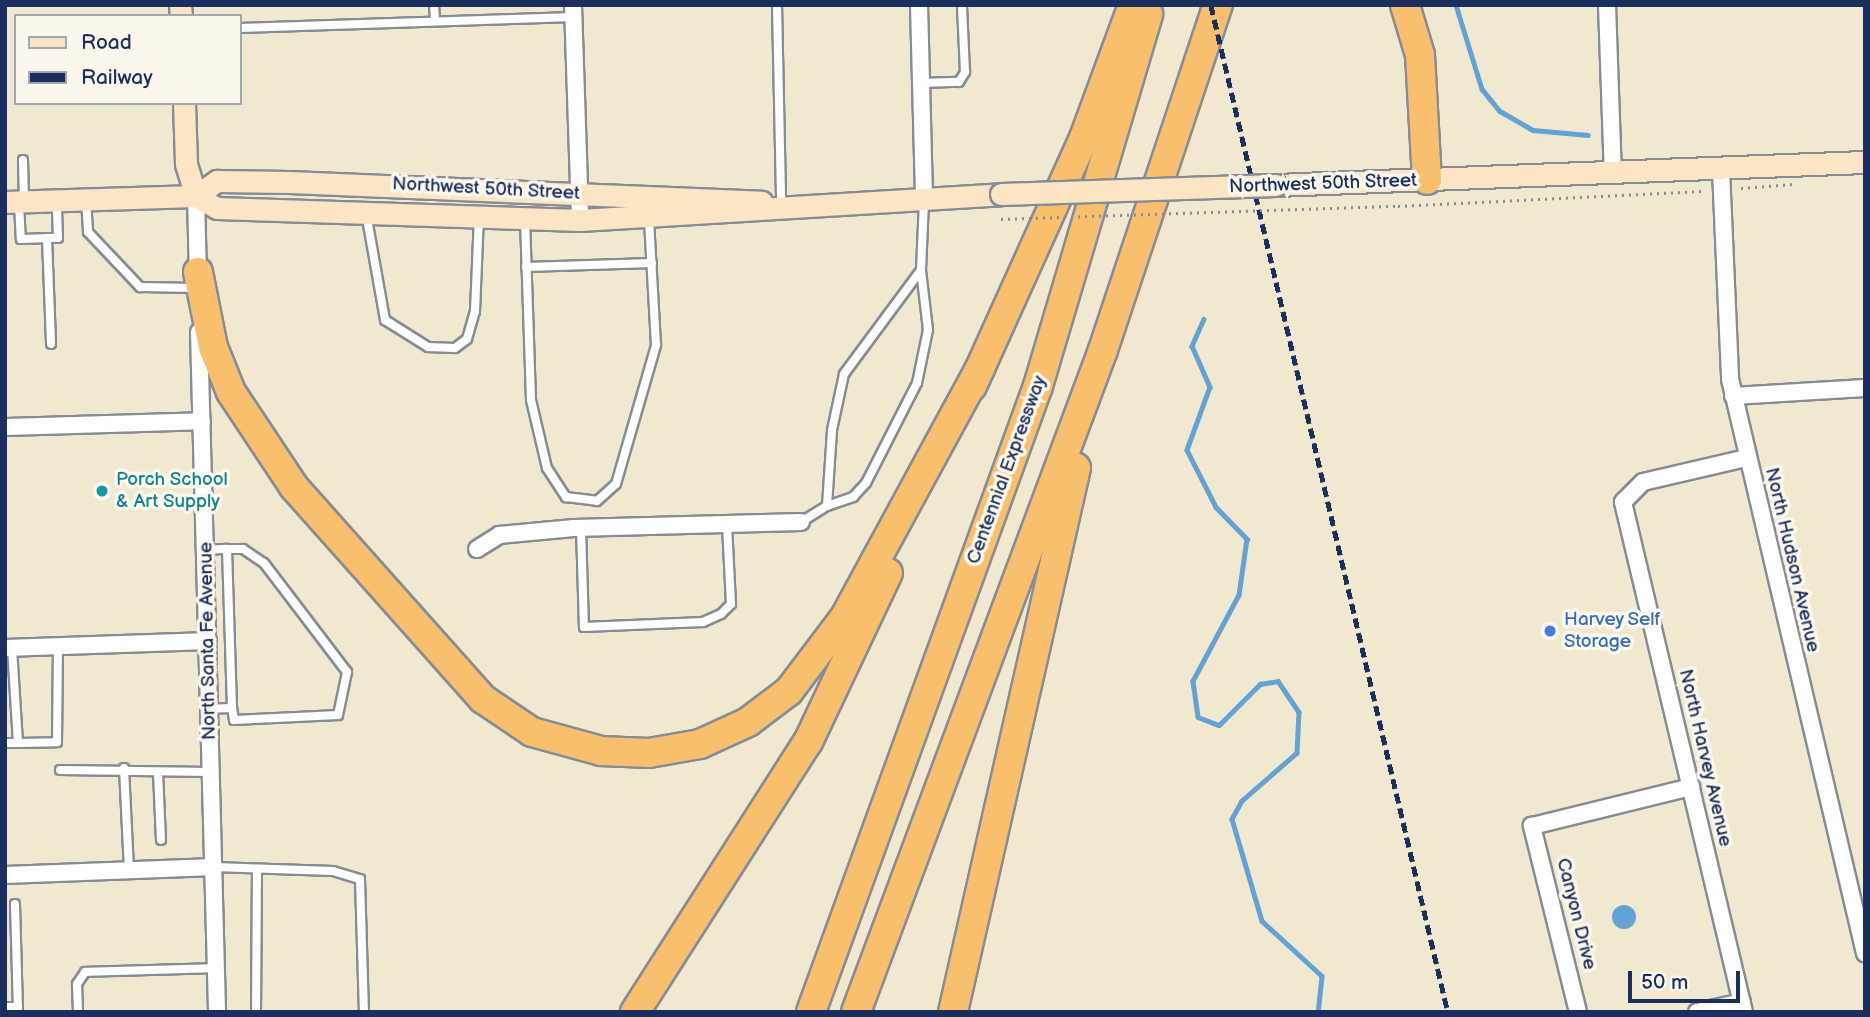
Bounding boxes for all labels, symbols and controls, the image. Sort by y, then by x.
legend [14,14,242,105]
text: Road [81,30,132,55]
text: Railway [81,65,153,90]
street label: Northwest 50th Street [1229,169,1417,199]
street label: Northwest 50th Street [391,173,581,205]
street label: Centennial Expressway [962,373,1052,567]
street label: North Hudson Avenue [1760,465,1824,655]
place label: Porch School & Art Supply [116,469,228,513]
marker: Porch School & Art Supply [94,483,110,499]
street label: North Santa Fe Avenue [195,541,221,741]
place label: Harvey Self Storage [1564,609,1662,653]
marker: Harvey Self Storage [1542,623,1558,639]
street label: North Harvey Avenue [1673,666,1737,850]
street label: Canyon Drive [1551,856,1601,972]
scale bar [1632,958,1744,1002]
text: 50 m [1641,970,1688,995]

